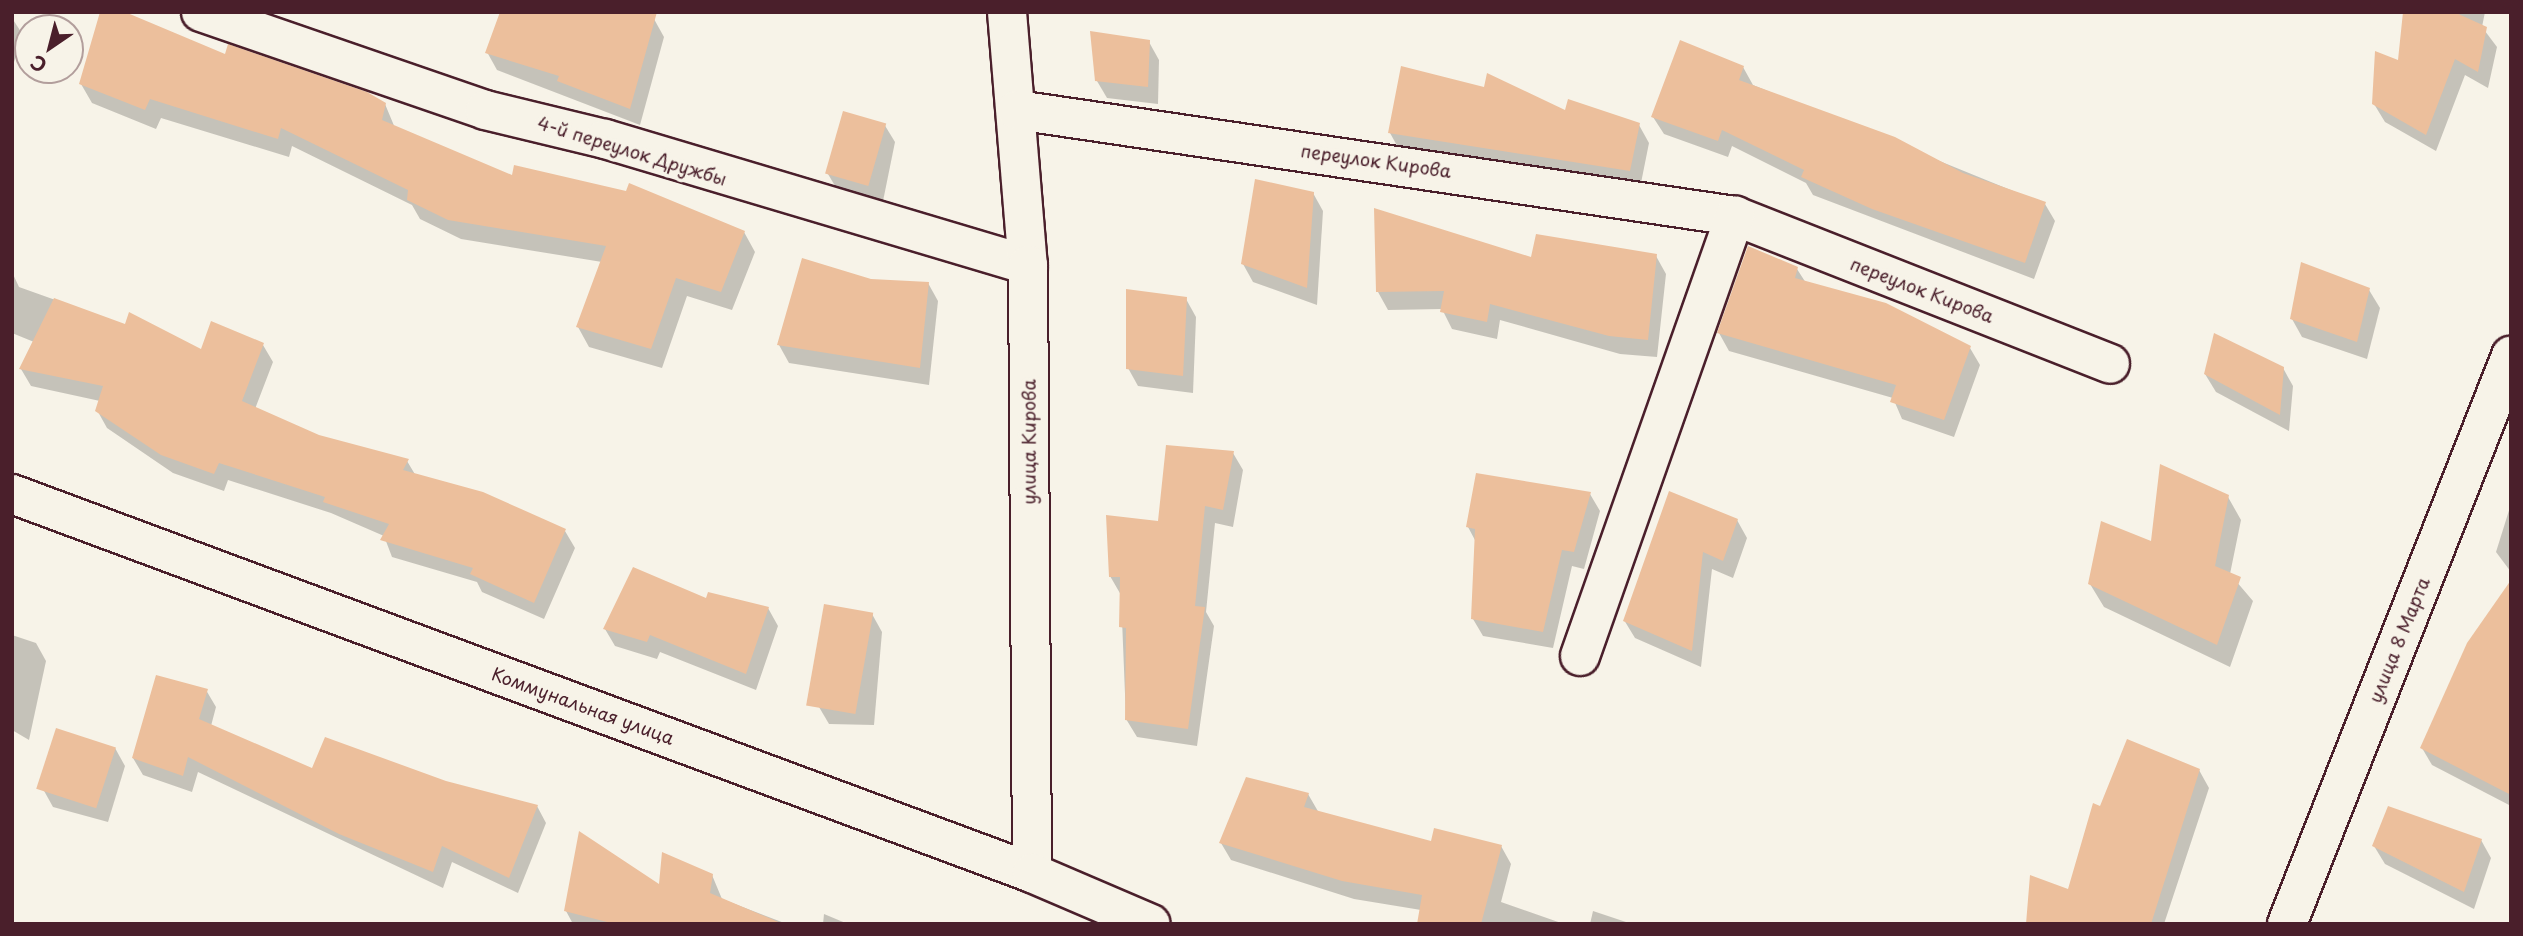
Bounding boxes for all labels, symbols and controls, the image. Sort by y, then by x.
north arrow [14,14,84,84]
text: С [24,49,52,80]
street label: 4-й переулок Дружбы [535,112,729,190]
street label: переулок Кирова [1299,140,1453,182]
street label: переулок Кирова [1847,253,1997,327]
street label: улица Кирова [1018,379,1040,505]
street label: улица 8 Марта [2364,573,2434,707]
street label: Коммунальная улица [488,663,678,749]

